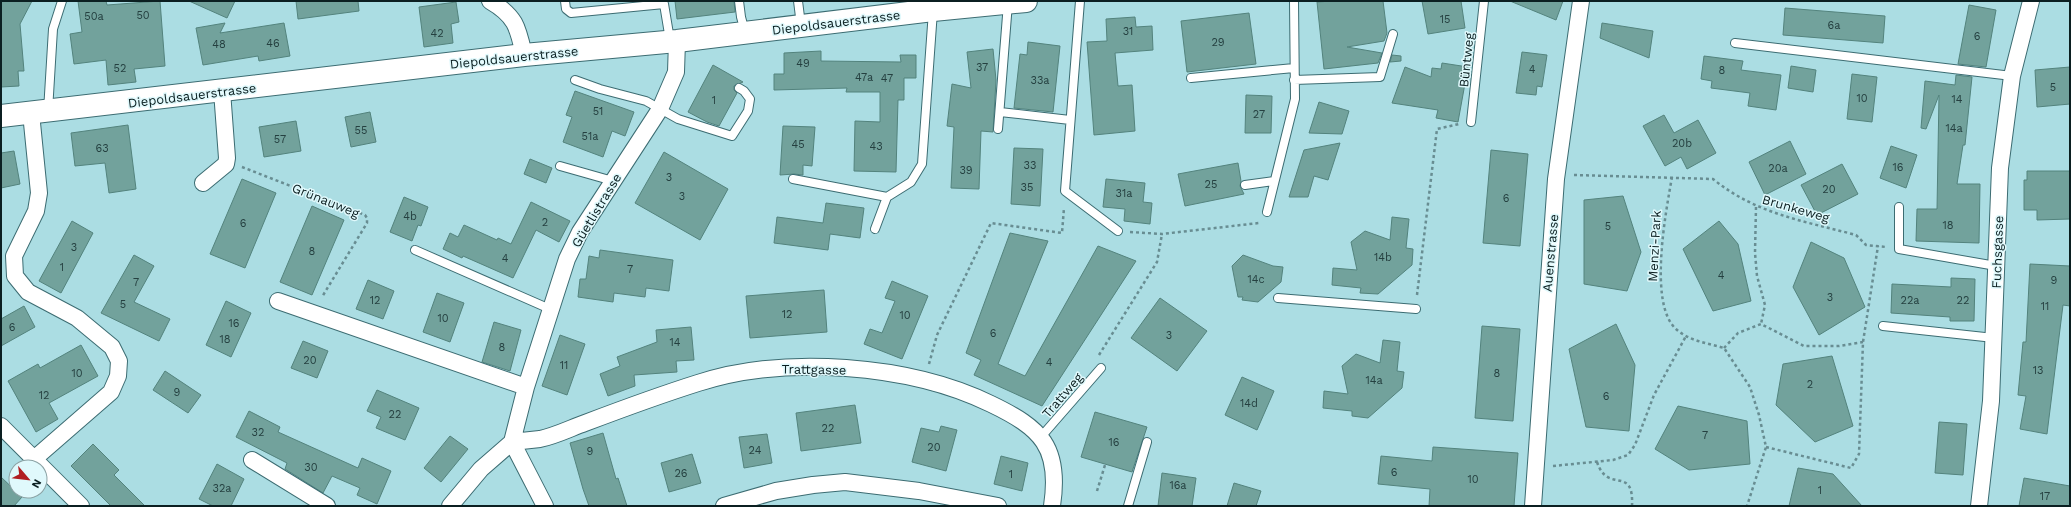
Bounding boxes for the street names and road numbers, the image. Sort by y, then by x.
street label: Diepoldsauerstrasse [771,7,901,38]
street label: Büntweg [1456,32,1477,88]
street label: Diepoldsauerstrasse [449,43,579,72]
street label: Diepoldsauerstrasse [127,80,257,111]
street label: Güetlistrasse [568,171,624,250]
street label: Grünauweg [290,180,362,221]
street label: Brunkeweg [1760,192,1831,225]
street label: Menzi-Park [1645,209,1664,282]
street label: Auenstrasse [1540,214,1561,293]
street label: Fuchsgasse [1989,215,2006,289]
street label: Trattgasse [782,361,846,378]
street label: Trattweg [1039,370,1086,421]

